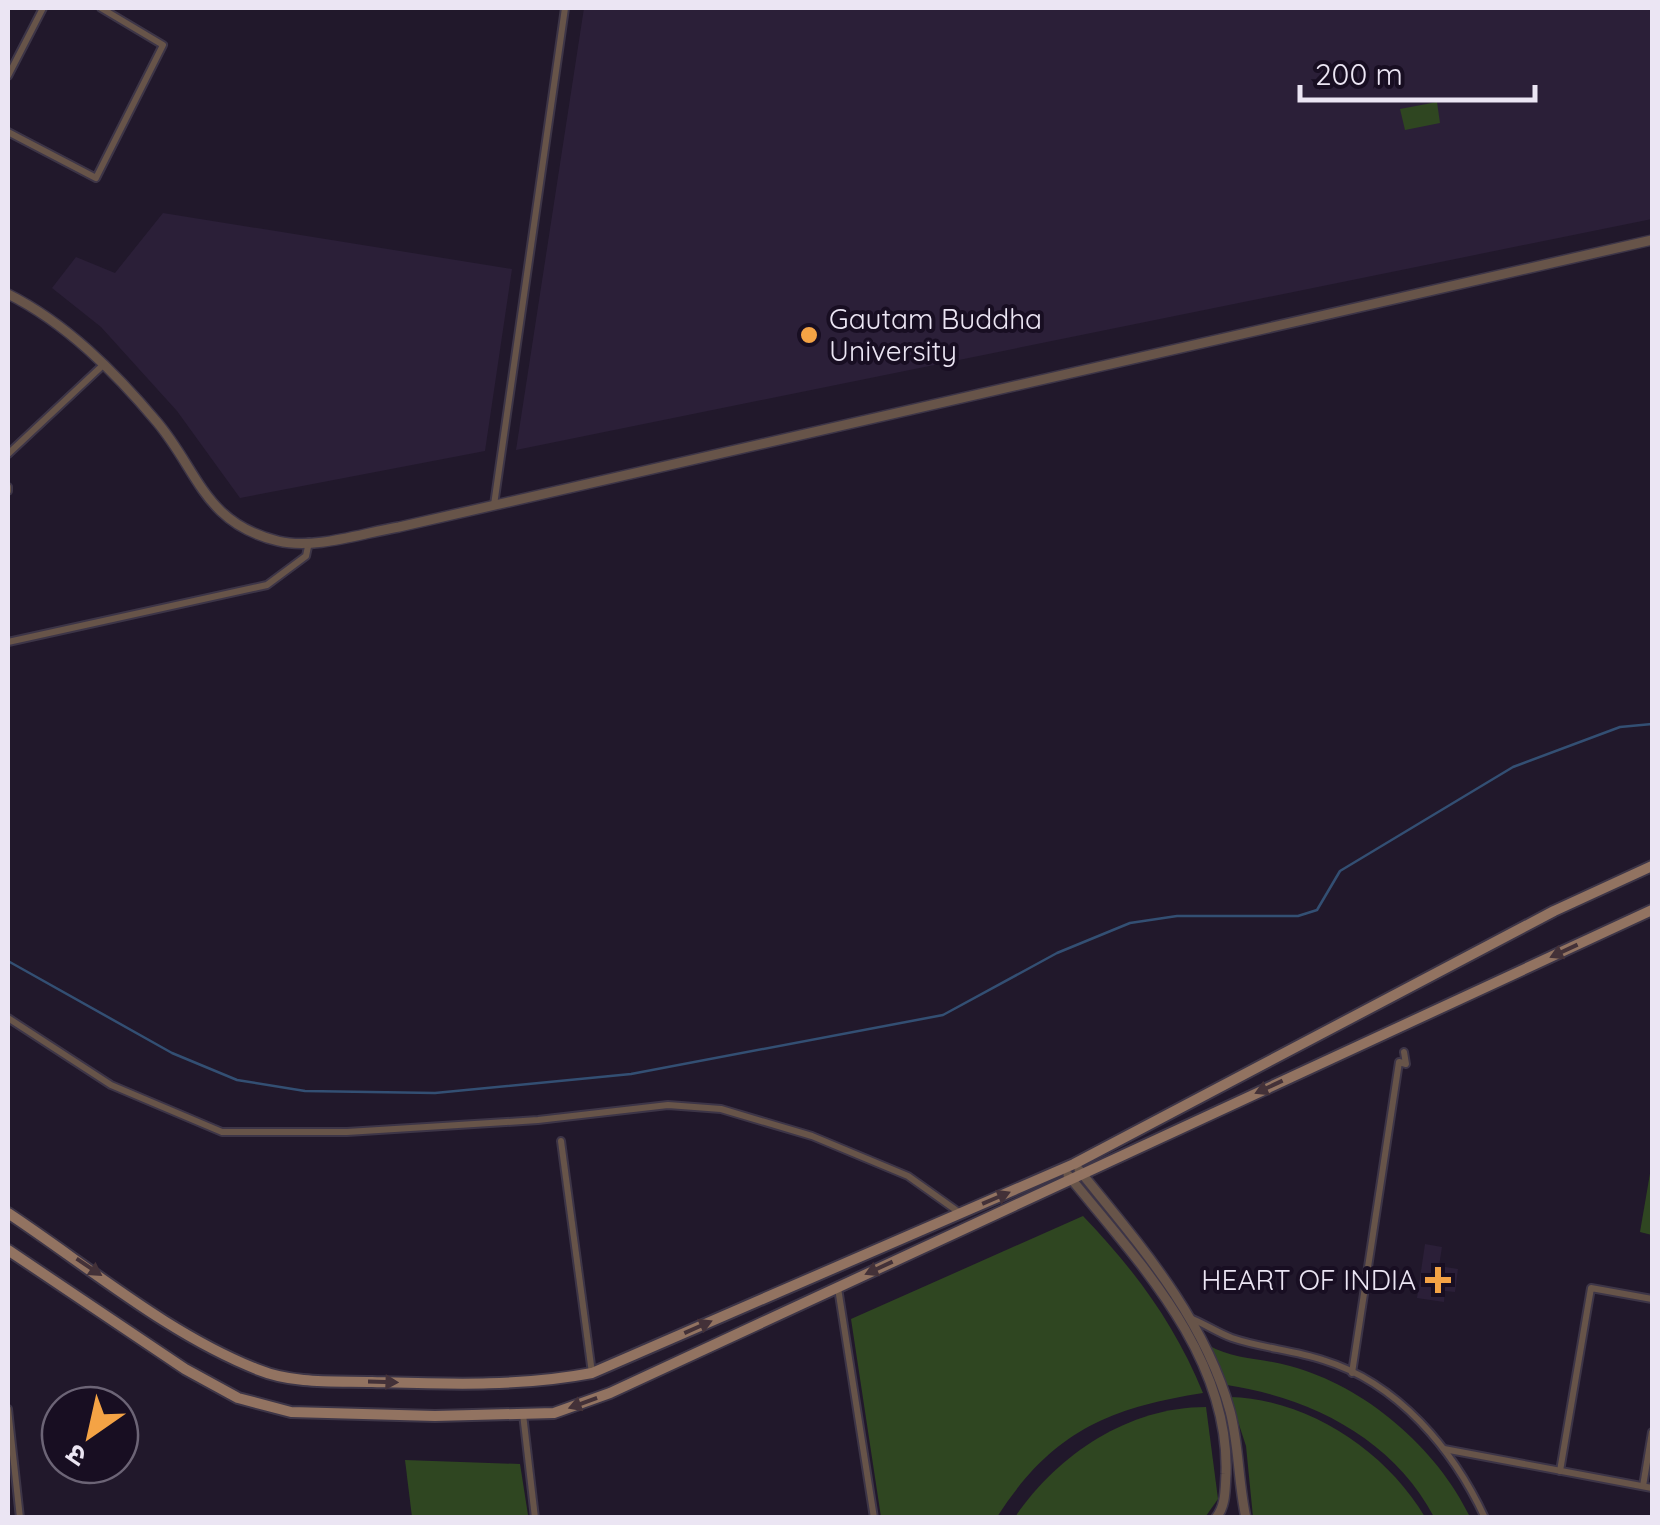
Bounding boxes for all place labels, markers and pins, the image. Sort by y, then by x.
place label: Gautam Buddha University [829,301,1042,368]
marker: Gautam Buddha University [798,324,820,346]
place label: HEART OF INDIA [1201,1262,1416,1297]
marker: HEART OF INDIA [1425,1267,1451,1293]

